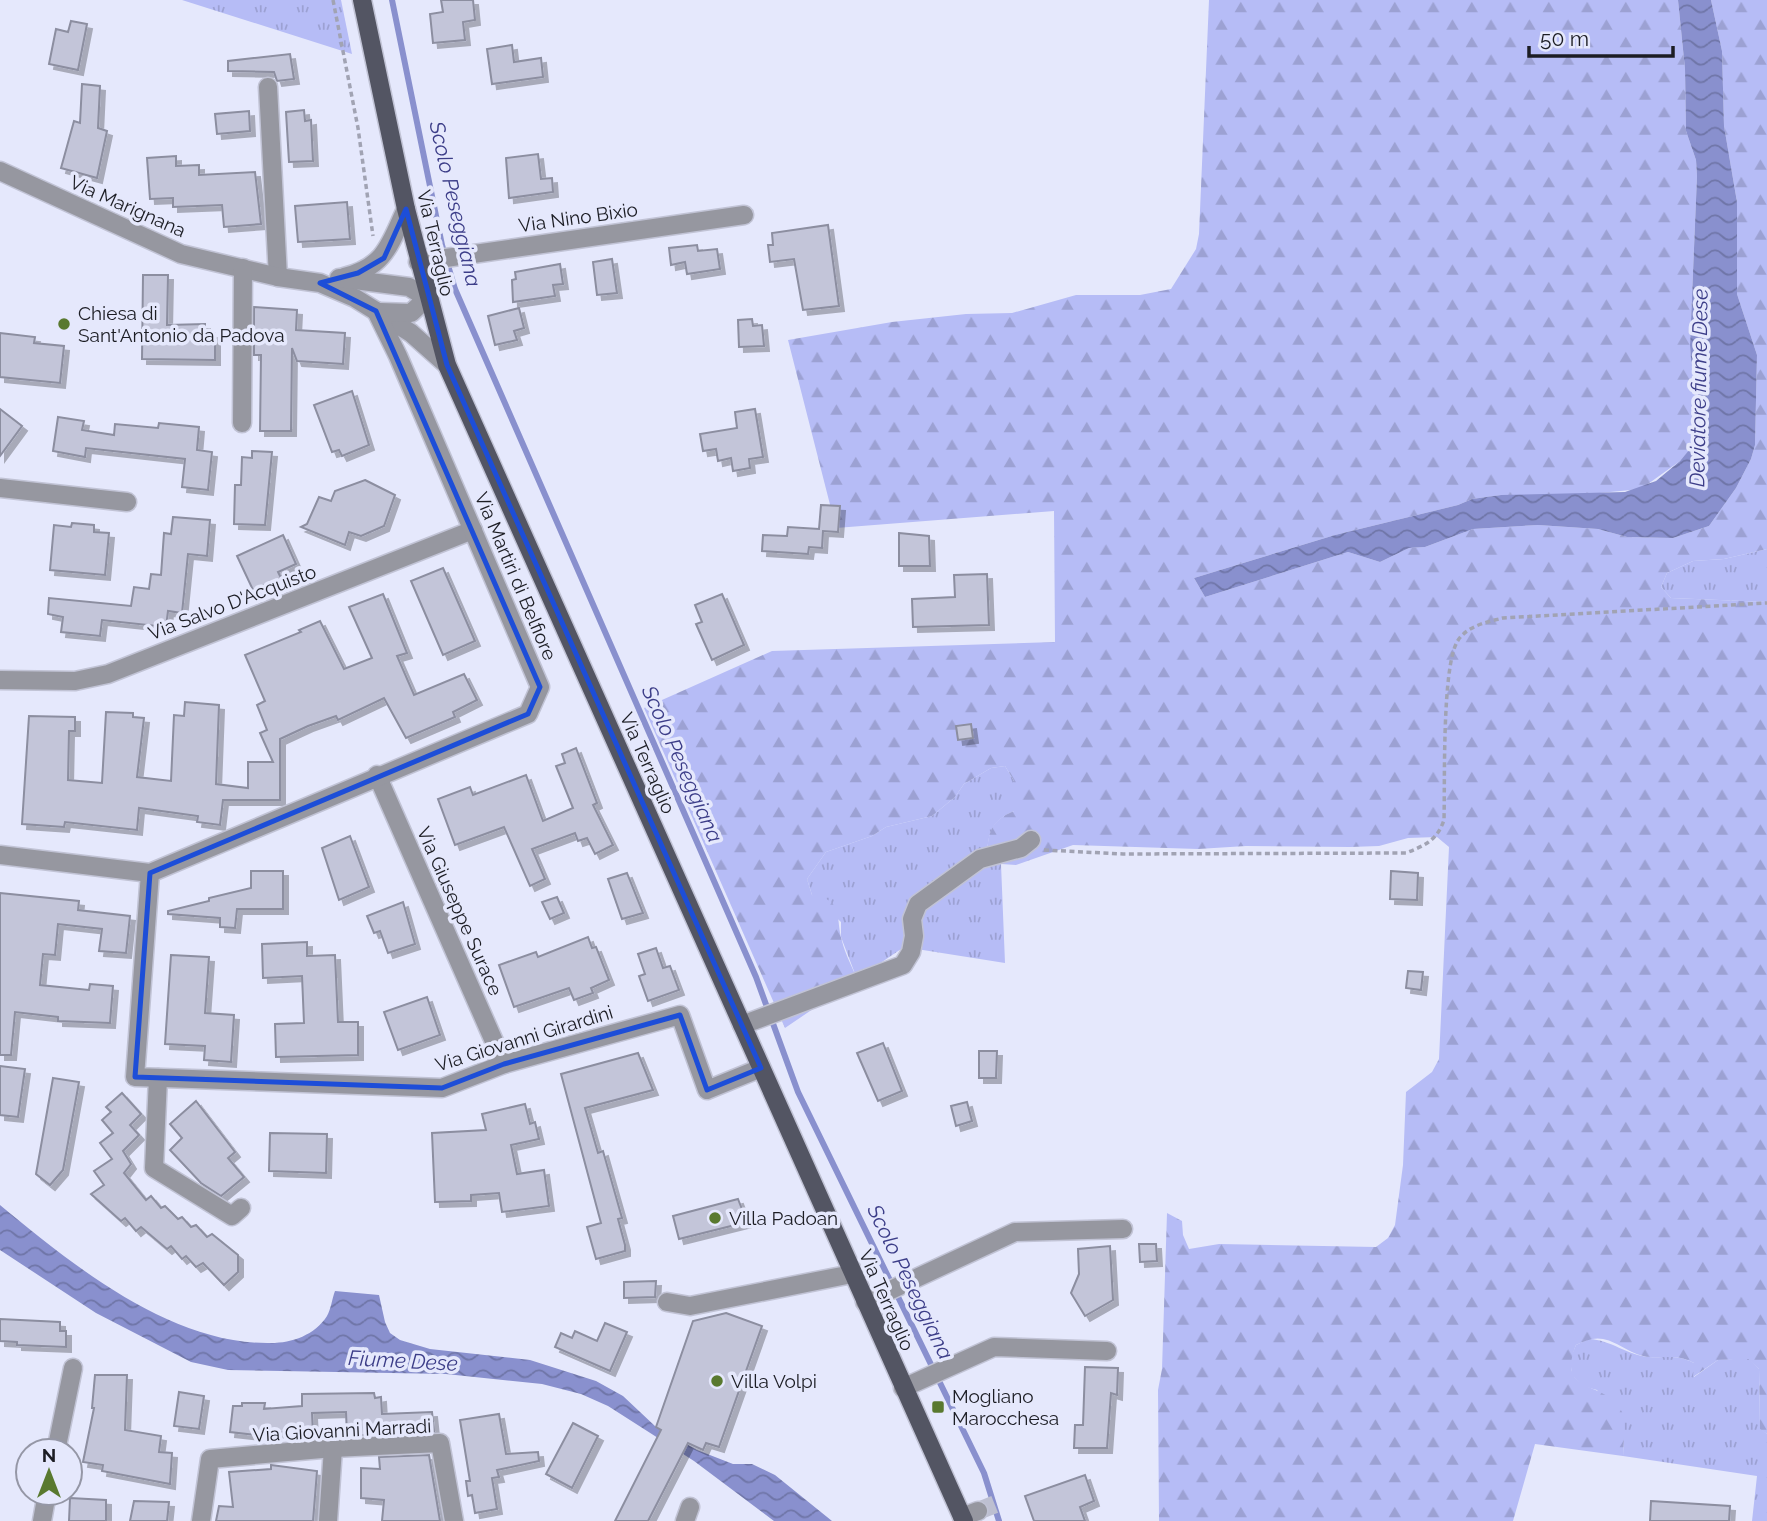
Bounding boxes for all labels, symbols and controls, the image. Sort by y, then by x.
scale bar [1529,14,1672,58]
text: 50 m [1540,26,1589,51]
water label: Scolo Peseggiana [424,118,487,289]
street label: Via Marignana [67,171,189,241]
street label: Via Terraglio [413,188,459,298]
street label: Via Nino Bixio [517,198,639,236]
water label: Deviatore fiume Dese [1684,289,1713,487]
place label: Chiesa di Sant'Antonio da Padova [78,302,285,346]
marker: Chiesa di Sant'Antonio da Padova [56,316,72,332]
street label: Via Martiri di Belfiore [471,489,561,663]
street label: Via Salvo D'Acquisto [145,560,319,644]
water label: Scolo Peseggiana [636,681,728,846]
street label: Via Terraglio [616,709,680,817]
street label: Via Giuseppe Surace [413,823,507,999]
street label: Via Giovanni Girardini [432,1000,616,1076]
water label: Scolo Peseggiana [862,1199,959,1363]
place label: Villa Padoan [729,1207,838,1229]
marker: Villa Padoan [707,1210,723,1226]
street label: Via Terraglio [855,1246,919,1354]
water label: Fiume Dese [347,1345,459,1376]
place label: Villa Volpi [731,1370,817,1392]
marker: Villa Volpi [709,1373,725,1389]
place label: Mogliano Marocchesa [952,1385,1059,1429]
marker: Mogliano Marocchesa [930,1399,946,1415]
street label: Via Giovanni Marradi [252,1414,432,1446]
north arrow [14,1437,84,1507]
text: N [42,1444,56,1466]

